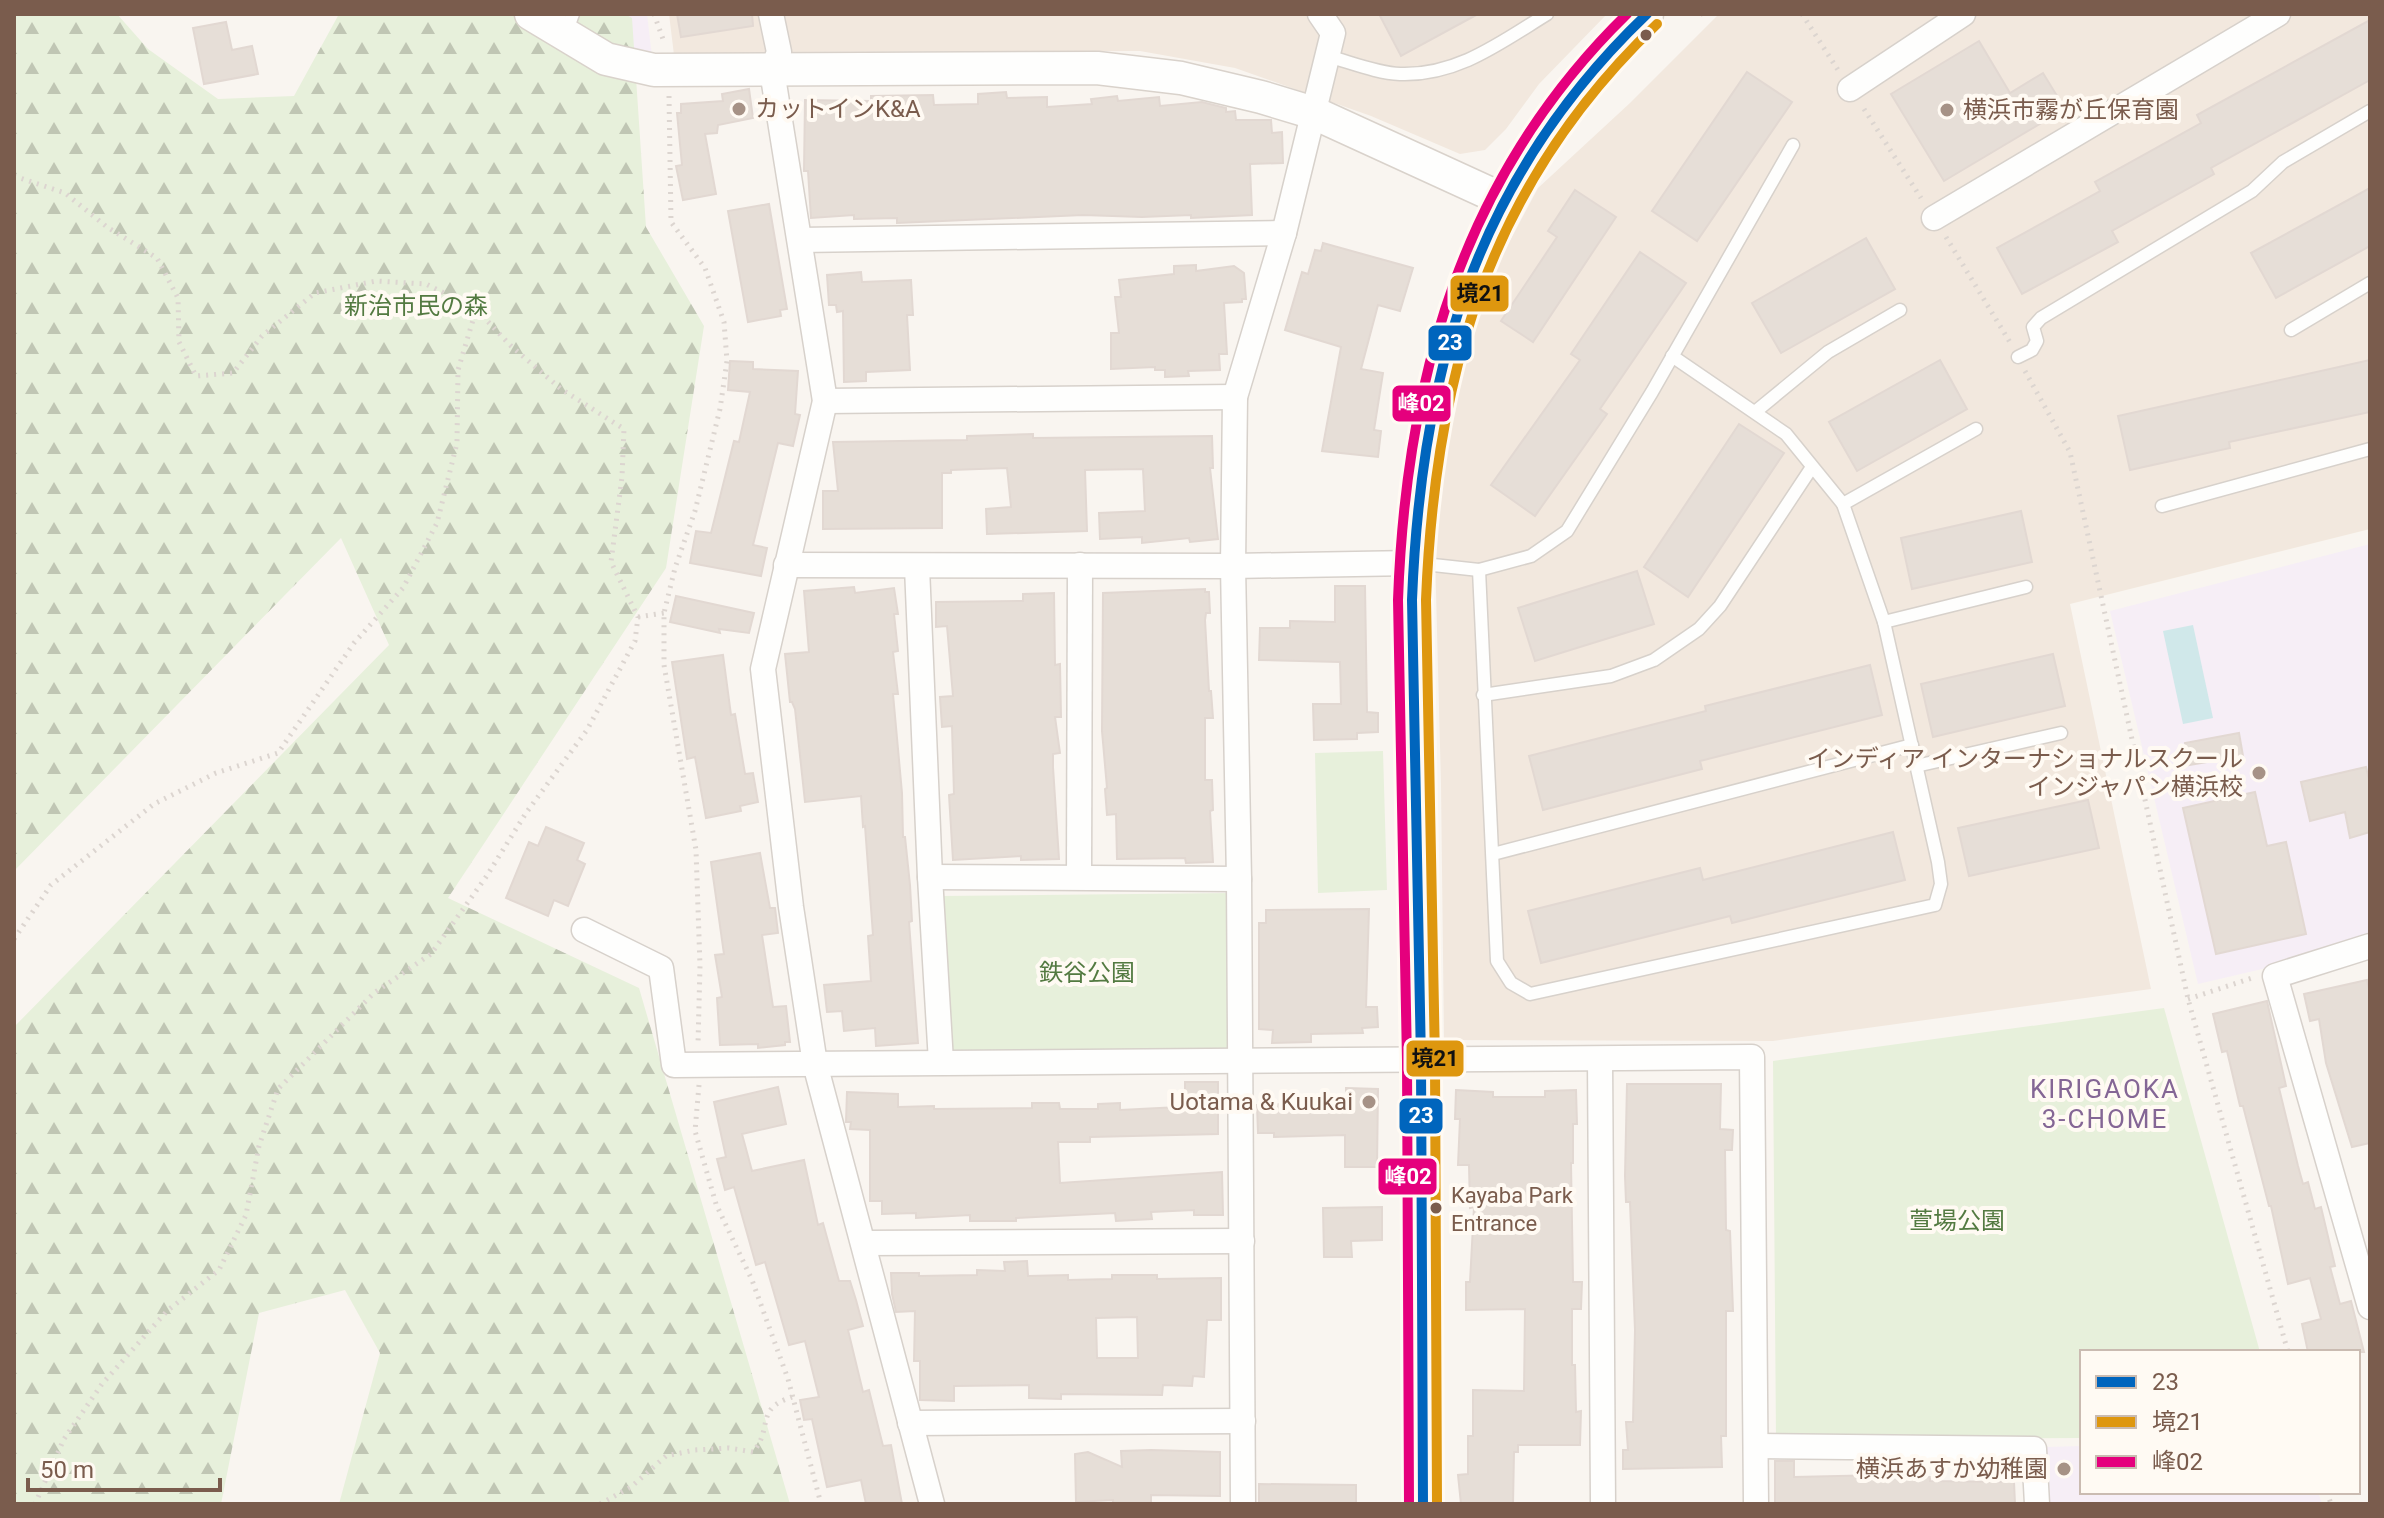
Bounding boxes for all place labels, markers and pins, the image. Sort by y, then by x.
unlabelled marker [1638,27,1654,43]
place label: カットインK&A [755,95,921,123]
place label: 横浜市霧が丘保育園 [1963,96,2179,124]
marker: カットインK&A [730,100,748,118]
marker: 横浜市霧が丘保育園 [1938,101,1956,119]
place label: インディア インターナショナルスクール インジャパン横浜校 [1807,745,2243,801]
marker: インディア インターナショナルスクール インジャパン横浜校 [2250,764,2268,782]
place label: Uotama & Kuukai [1170,1088,1353,1116]
marker: Uotama & Kuukai [1360,1093,1378,1111]
place label: Kayaba Park Entrance [1451,1183,1574,1236]
marker: Kayaba Park Entrance [1428,1200,1444,1216]
place label: 横浜あすか幼稚園 [1856,1455,2048,1483]
marker: 横浜あすか幼稚園 [2055,1460,2073,1478]

